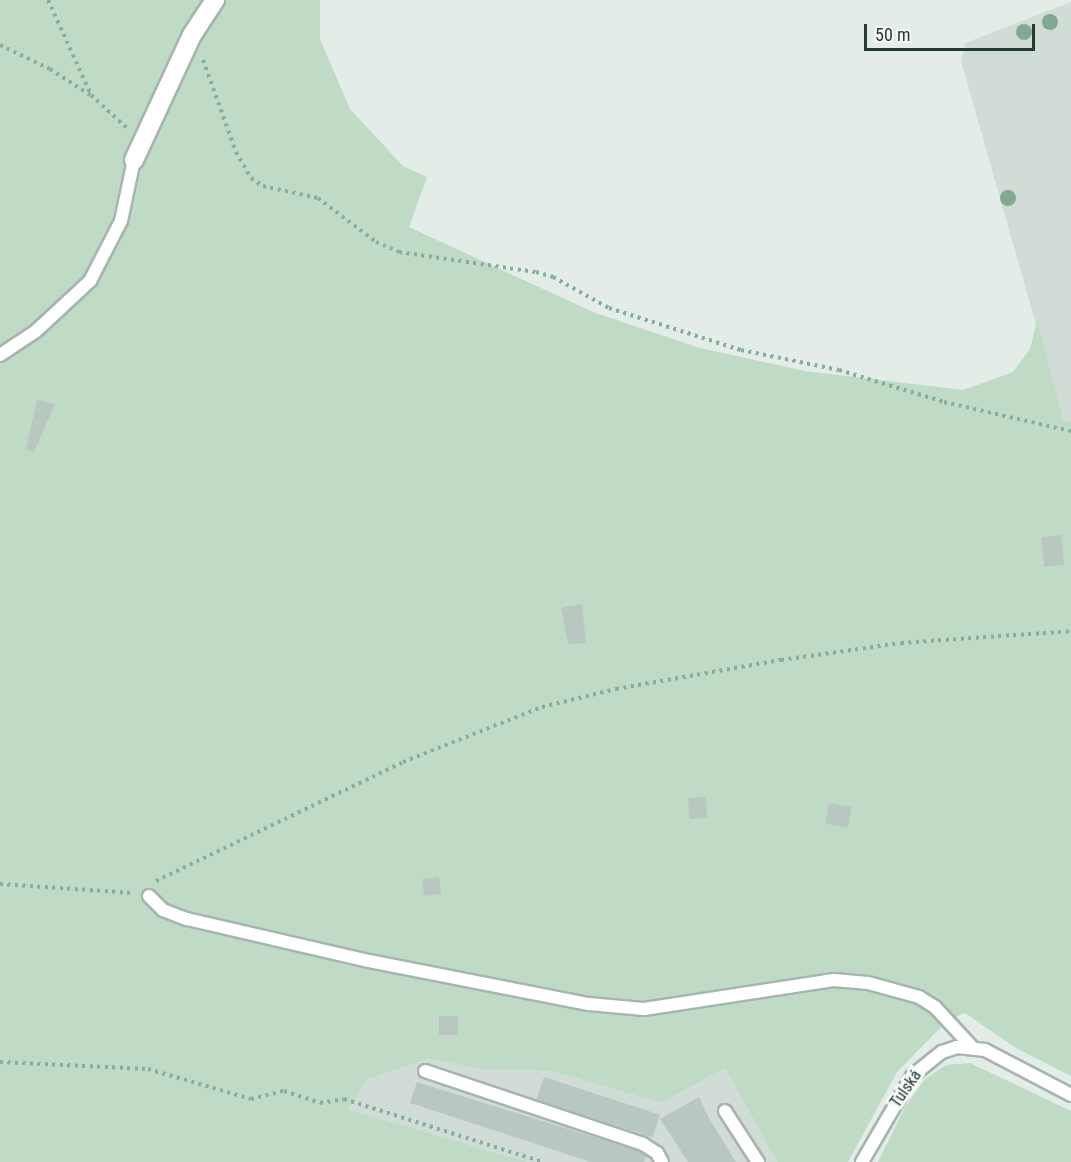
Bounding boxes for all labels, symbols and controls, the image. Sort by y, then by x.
scale bar [867,12,1038,50]
text: 50 m [875,24,910,45]
street label: Tulská [886,1067,926,1111]

